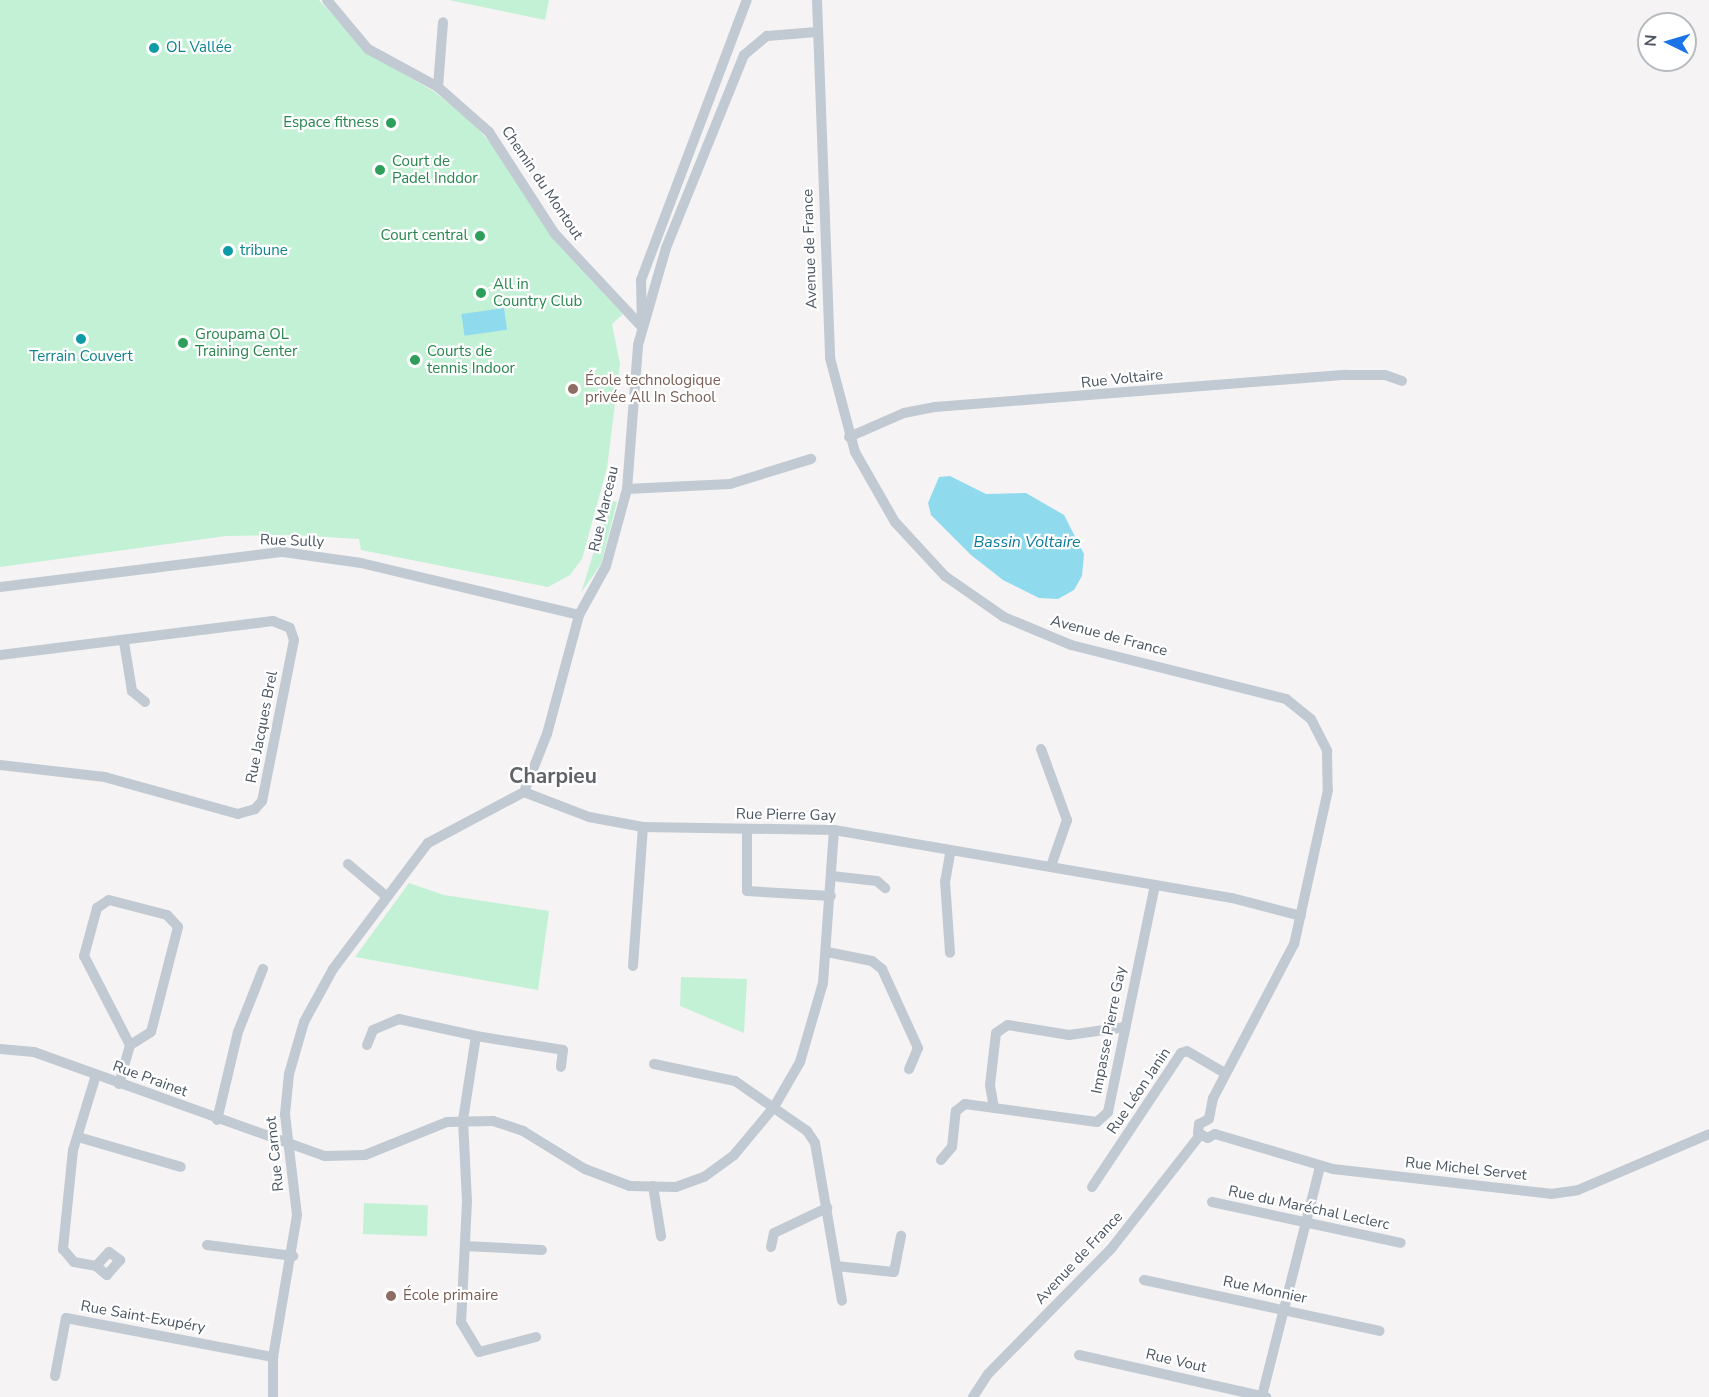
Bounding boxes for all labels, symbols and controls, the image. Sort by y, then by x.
north arrow [1637,12,1697,72]
text: N [1640,34,1663,48]
place label: OL Vallée [166,39,232,57]
marker: OL Vallée [147,41,161,55]
place label: Espace fitness [283,114,379,132]
marker: Espace fitness [384,116,398,130]
street label: Chemin du Montout [497,123,587,243]
place label: Court de Padel Inddor [392,152,478,187]
marker: Court de Padel Inddor [373,163,387,177]
street label: Avenue de France [799,189,821,309]
place label: Court central [381,227,468,245]
marker: Court central [473,229,487,243]
place label: tribune [240,242,288,260]
marker: tribune [221,244,235,258]
place label: All in Country Club [493,275,582,310]
marker: All in Country Club [474,286,488,300]
place label: Groupama OL Training Center [195,325,297,360]
marker: Terrain Couvert [74,332,88,346]
marker: Groupama OL Training Center [176,336,190,350]
place label: Courts de tennis Indoor [427,342,515,377]
place label: Terrain Couvert [29,348,133,366]
marker: Courts de tennis Indoor [408,353,422,367]
street label: Rue Voltaire [1080,366,1164,392]
place label: École technologique privée All In School [585,371,721,406]
marker: École technologique privée All In School [566,382,580,396]
street label: Rue Marceau [585,464,623,554]
street label: Rue Sully [260,531,324,551]
water label: Bassin Voltaire [973,532,1081,552]
street label: Avenue de France [1049,612,1169,660]
street label: Rue Jacques Brel [242,669,282,785]
district label: Charpieu [509,763,597,789]
street label: Rue Pierre Gay [736,805,836,825]
street label: Impasse Pierre Gay [1088,965,1130,1095]
street label: Rue Léon Janin [1103,1044,1175,1138]
street label: Rue Prainet [110,1057,190,1101]
street label: Rue Carnot [262,1116,288,1192]
street label: Rue Michel Servet [1404,1154,1528,1184]
street label: Rue du Maréchal Leclerc [1227,1182,1391,1234]
street label: Avenue de France [1031,1208,1127,1308]
street label: Rue Monnier [1221,1272,1309,1308]
place label: École primaire [403,1287,498,1305]
marker: École primaire [384,1289,398,1303]
street label: Rue Saint-Exupéry [79,1297,207,1337]
street label: Rue Vout [1144,1345,1208,1377]

